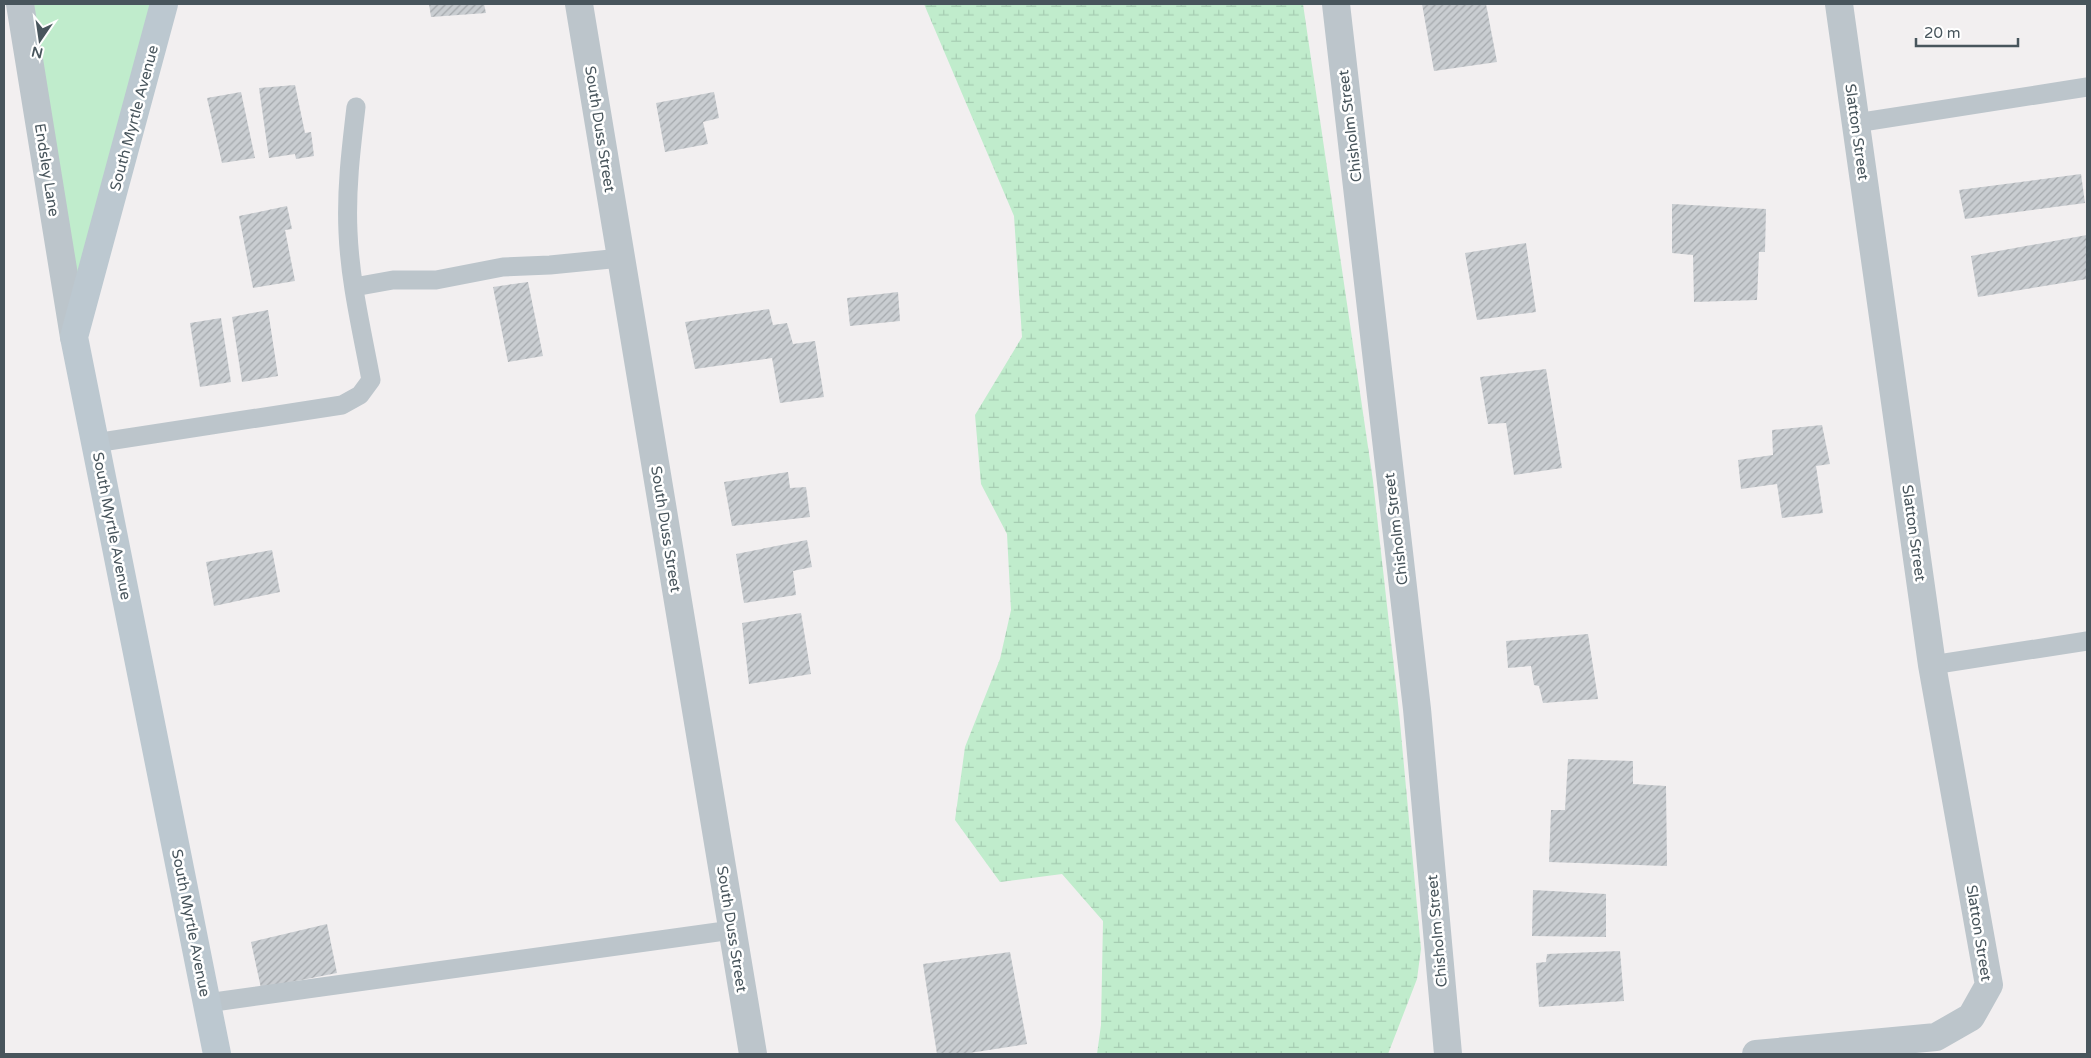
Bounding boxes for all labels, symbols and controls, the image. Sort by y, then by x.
north arrow [15,15,65,65]
scale bar [1916,15,2018,47]
text: 20 m [1924,24,1961,42]
text: N [30,43,45,62]
street label: South Myrtle Avenue [106,43,162,193]
street label: South Duss Street [581,65,619,194]
street label: Chisholm Street [1334,69,1366,183]
street label: Slatton Street [1841,82,1873,182]
street label: Endsley Lane [31,122,63,218]
street label: South Myrtle Avenue [89,451,135,601]
street label: South Duss Street [647,465,685,594]
street label: Chisholm Street [1380,472,1412,586]
street label: Slatton Street [1898,483,1930,583]
street label: South Myrtle Avenue [168,848,214,998]
street label: South Duss Street [713,865,751,994]
street label: Chisholm Street [1423,874,1451,988]
street label: Slatton Street [1962,883,1996,983]

